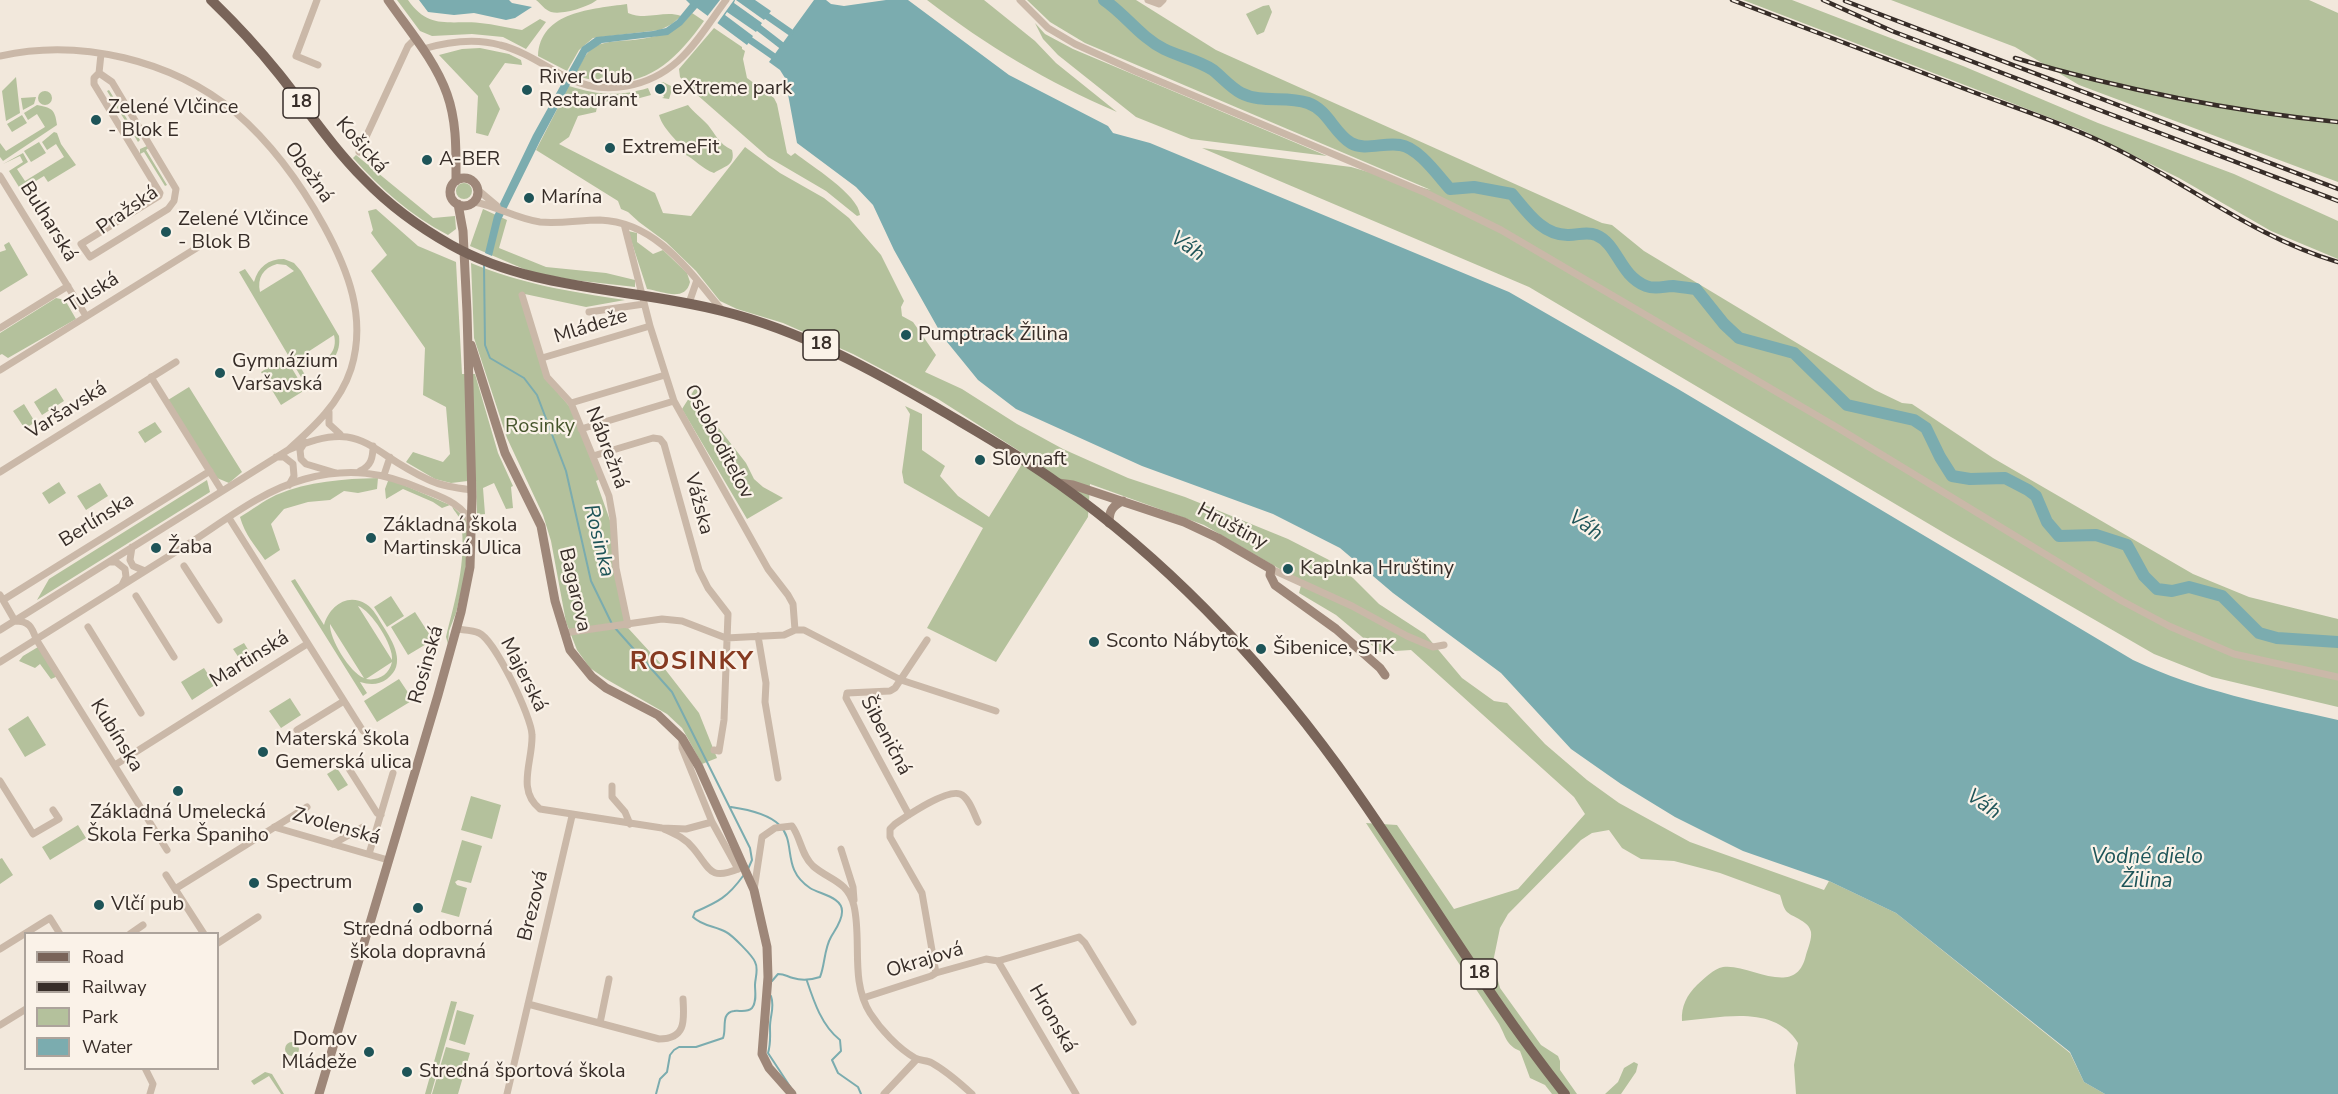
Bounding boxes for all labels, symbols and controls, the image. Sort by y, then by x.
place label: River Club Restaurant [539,66,637,113]
place label: eXtreme park [672,77,792,101]
marker: eXtreme park [653,82,667,96]
marker: River Club Restaurant [520,83,534,97]
road number: 18 [283,88,319,118]
place label: Zelené Vlčince - Blok E [108,96,238,143]
marker: Zelené Vlčince - Blok E [89,113,103,127]
street label: Košická [330,113,392,179]
place label: ExtremeFit [622,136,719,160]
street label: Obežná [278,138,338,208]
marker: ExtremeFit [603,141,617,155]
place label: A-BER [439,148,500,172]
marker: A-BER [420,153,434,167]
street label: Bulharská [14,178,82,266]
street label: Pražská [93,181,163,241]
place label: Marína [541,186,602,210]
marker: Marína [522,191,536,205]
place label: Zelené Vlčince - Blok B [178,208,308,255]
marker: Zelené Vlčince - Blok B [159,225,173,239]
water label: Váh [1165,226,1209,268]
street label: Tulská [62,268,124,318]
street label: Mládeže [551,304,631,350]
place label: Pumptrack Žilina [918,323,1068,347]
marker: Pumptrack Žilina [899,328,913,342]
road number: 18 [803,330,839,360]
place label: Gymnázium Varšavská [232,350,338,397]
marker: Gymnázium Varšavská [213,366,227,380]
street label: Varšavská [22,377,112,445]
street label: Osloboditeľov [678,381,758,503]
street label: Nábrežná [579,404,633,492]
park label: Rosinky [505,415,575,439]
place label: Slovnaft [992,448,1067,472]
marker: Slovnaft [973,453,987,467]
street label: Vážska [678,471,718,537]
street label: Berlínska [55,489,139,553]
street label: Hruštiny [1193,498,1271,556]
water label: Rosinka [577,502,619,580]
water label: Váh [1563,505,1607,547]
place label: Základná škola Martinská Ulica [383,514,522,561]
marker: Základná škola Martinská Ulica [364,531,378,545]
place label: Žaba [168,536,212,560]
marker: Žaba [149,541,163,555]
street label: Bagarova [553,546,595,634]
place label: Kaplnka Hruštiny [1300,557,1454,581]
marker: Kaplnka Hruštiny [1281,562,1295,576]
street label: Rosinská [404,623,450,707]
street label: Martinská [206,626,294,694]
place label: Sconto Nábytok [1106,630,1248,654]
street label: Majerská [494,634,552,716]
marker: Sconto Nábytok [1087,635,1101,649]
place label: Šibenice, STK [1273,637,1394,661]
marker: Šibenice, STK [1254,642,1268,656]
district label: ROSINKY [630,647,754,679]
street label: Šibeničná [854,692,916,780]
street label: Kubínska [84,695,148,777]
place label: Materská škola Gemerská ulica [275,728,412,775]
marker: Materská škola Gemerská ulica [256,745,270,759]
marker: Základná Umelecká Škola Ferka Španiho [171,784,185,798]
water label: Váh [1961,784,2005,826]
place label: Základná Umelecká Škola Ferka Španiho [87,801,269,848]
street label: Zvolenská [289,803,383,851]
water label: Vodné dielo Žilina [2091,845,2203,895]
street label: Brezová [514,868,554,944]
place label: Spectrum [266,871,352,895]
marker: Spectrum [247,876,261,890]
place label: Vlčí pub [111,893,184,917]
marker: Vlčí pub [92,898,106,912]
marker: Stredná odborná škola dopravná [411,901,425,915]
place label: Stredná odborná škola dopravná [343,918,493,965]
legend [24,932,219,1070]
street label: Okrajová [884,938,966,984]
text: Road [82,945,124,969]
road number: 18 [1461,959,1497,989]
text: Railway [82,975,147,999]
street label: Hronská [1023,981,1081,1057]
text: Park [82,1005,118,1029]
place label: Domov Mládeže [281,1028,357,1075]
text: Water [82,1035,133,1059]
marker: Domov Mládeže [362,1045,376,1059]
place label: Stredná športová škola [419,1060,626,1084]
marker: Stredná športová škola [400,1065,414,1079]

